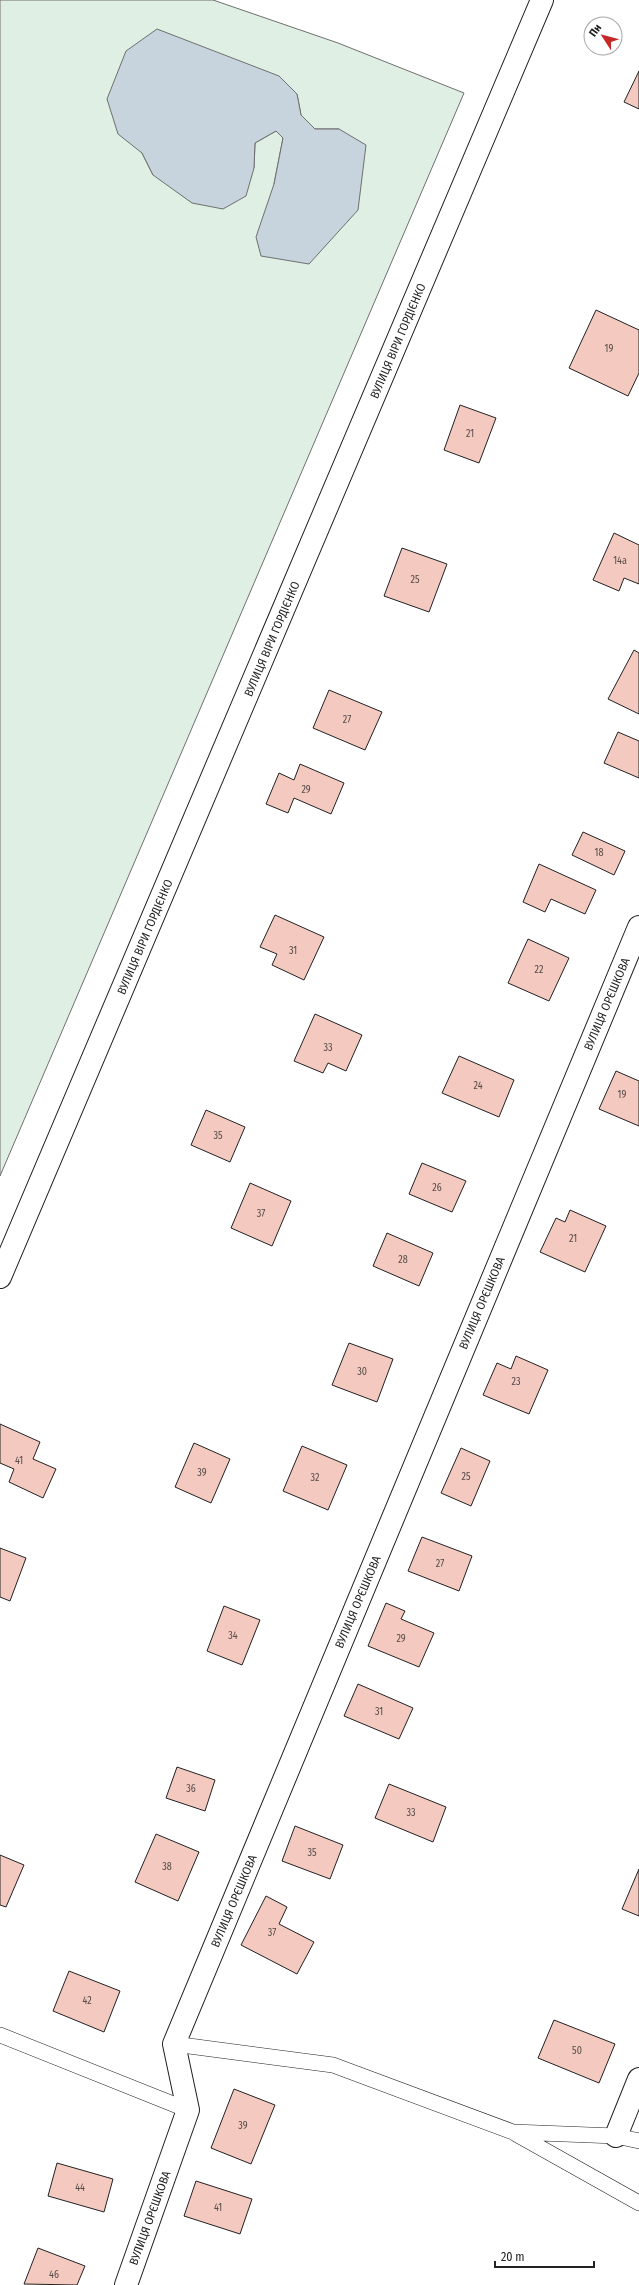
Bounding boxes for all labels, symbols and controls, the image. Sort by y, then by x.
north arrow [583,16,623,56]
text: Пн [586,21,604,39]
street label: ВУЛИЦЯ ВІРИ ГОРДІЄНКО [367,281,429,401]
house number: 19 [605,343,614,355]
house number: 21 [466,428,474,440]
house number: 14а [613,555,627,567]
house number: 25 [411,574,420,586]
street label: ВУЛИЦЯ ВІРИ ГОРДІЄНКО [241,579,303,699]
house number: 27 [343,714,351,726]
house number: 29 [301,784,311,796]
house number: 18 [595,847,603,859]
street label: ВУЛИЦЯ ВІРИ ГОРДІЄНКО [114,877,176,997]
house number: 31 [289,945,297,957]
street label: ВУЛИЦЯ ОРЄШКОВА [581,955,633,1052]
house number: 22 [535,964,544,976]
house number: 33 [323,1042,333,1054]
house number: 24 [473,1080,483,1092]
house number: 19 [618,1089,627,1101]
house number: 35 [213,1130,223,1142]
house number: 26 [432,1182,442,1194]
house number: 37 [257,1208,265,1220]
house number: 21 [569,1233,577,1245]
house number: 28 [398,1254,408,1266]
street label: ВУЛИЦЯ ОРЄШКОВА [456,1254,508,1351]
house number: 30 [357,1366,367,1378]
house number: 23 [512,1376,521,1388]
house number: 41 [15,1455,23,1467]
house number: 39 [197,1467,207,1479]
house number: 25 [462,1471,471,1483]
house number: 32 [311,1472,320,1484]
street label: ВУЛИЦЯ ОРЄШКОВА [332,1553,384,1650]
house number: 27 [436,1558,444,1570]
house number: 34 [228,1630,238,1642]
house number: 29 [396,1633,406,1645]
house number: 31 [375,1706,383,1718]
house number: 36 [186,1783,196,1795]
house number: 33 [406,1807,416,1819]
house number: 35 [307,1847,317,1859]
street label: ВУЛИЦЯ ОРЄШКОВА [208,1852,260,1949]
house number: 38 [162,1861,172,1873]
house number: 37 [268,1927,276,1939]
house number: 42 [82,1995,92,2007]
house number: 50 [572,2045,582,2057]
house number: 39 [238,2120,248,2132]
street label: ВУЛИЦЯ ОРЄШКОВА [126,2168,174,2267]
house number: 44 [75,2182,85,2194]
house number: 41 [214,2202,222,2214]
scale bar [495,2243,594,2269]
text: 20 m [501,2250,525,2264]
house number: 46 [49,2269,59,2281]

